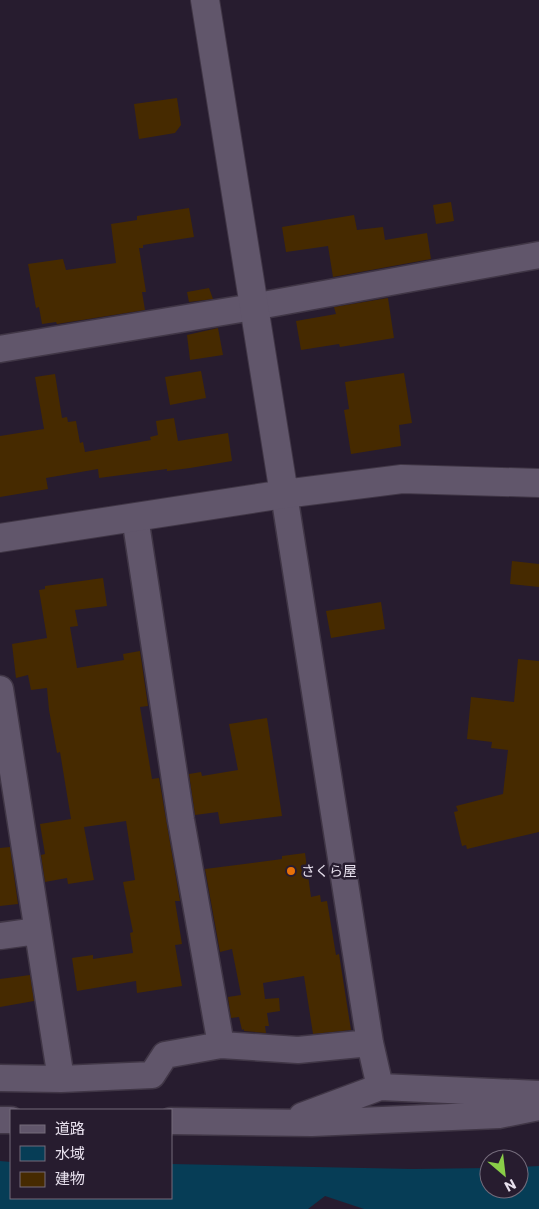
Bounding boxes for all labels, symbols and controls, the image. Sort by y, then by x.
place label: さくら屋 [301,862,357,879]
marker: さくら屋 [285,865,297,877]
legend [10,1109,172,1199]
text: 道路 [55,1119,85,1137]
text: 水域 [55,1144,85,1162]
north arrow [479,1149,529,1199]
text: 建物 [55,1169,85,1187]
text: N [502,1176,519,1196]

